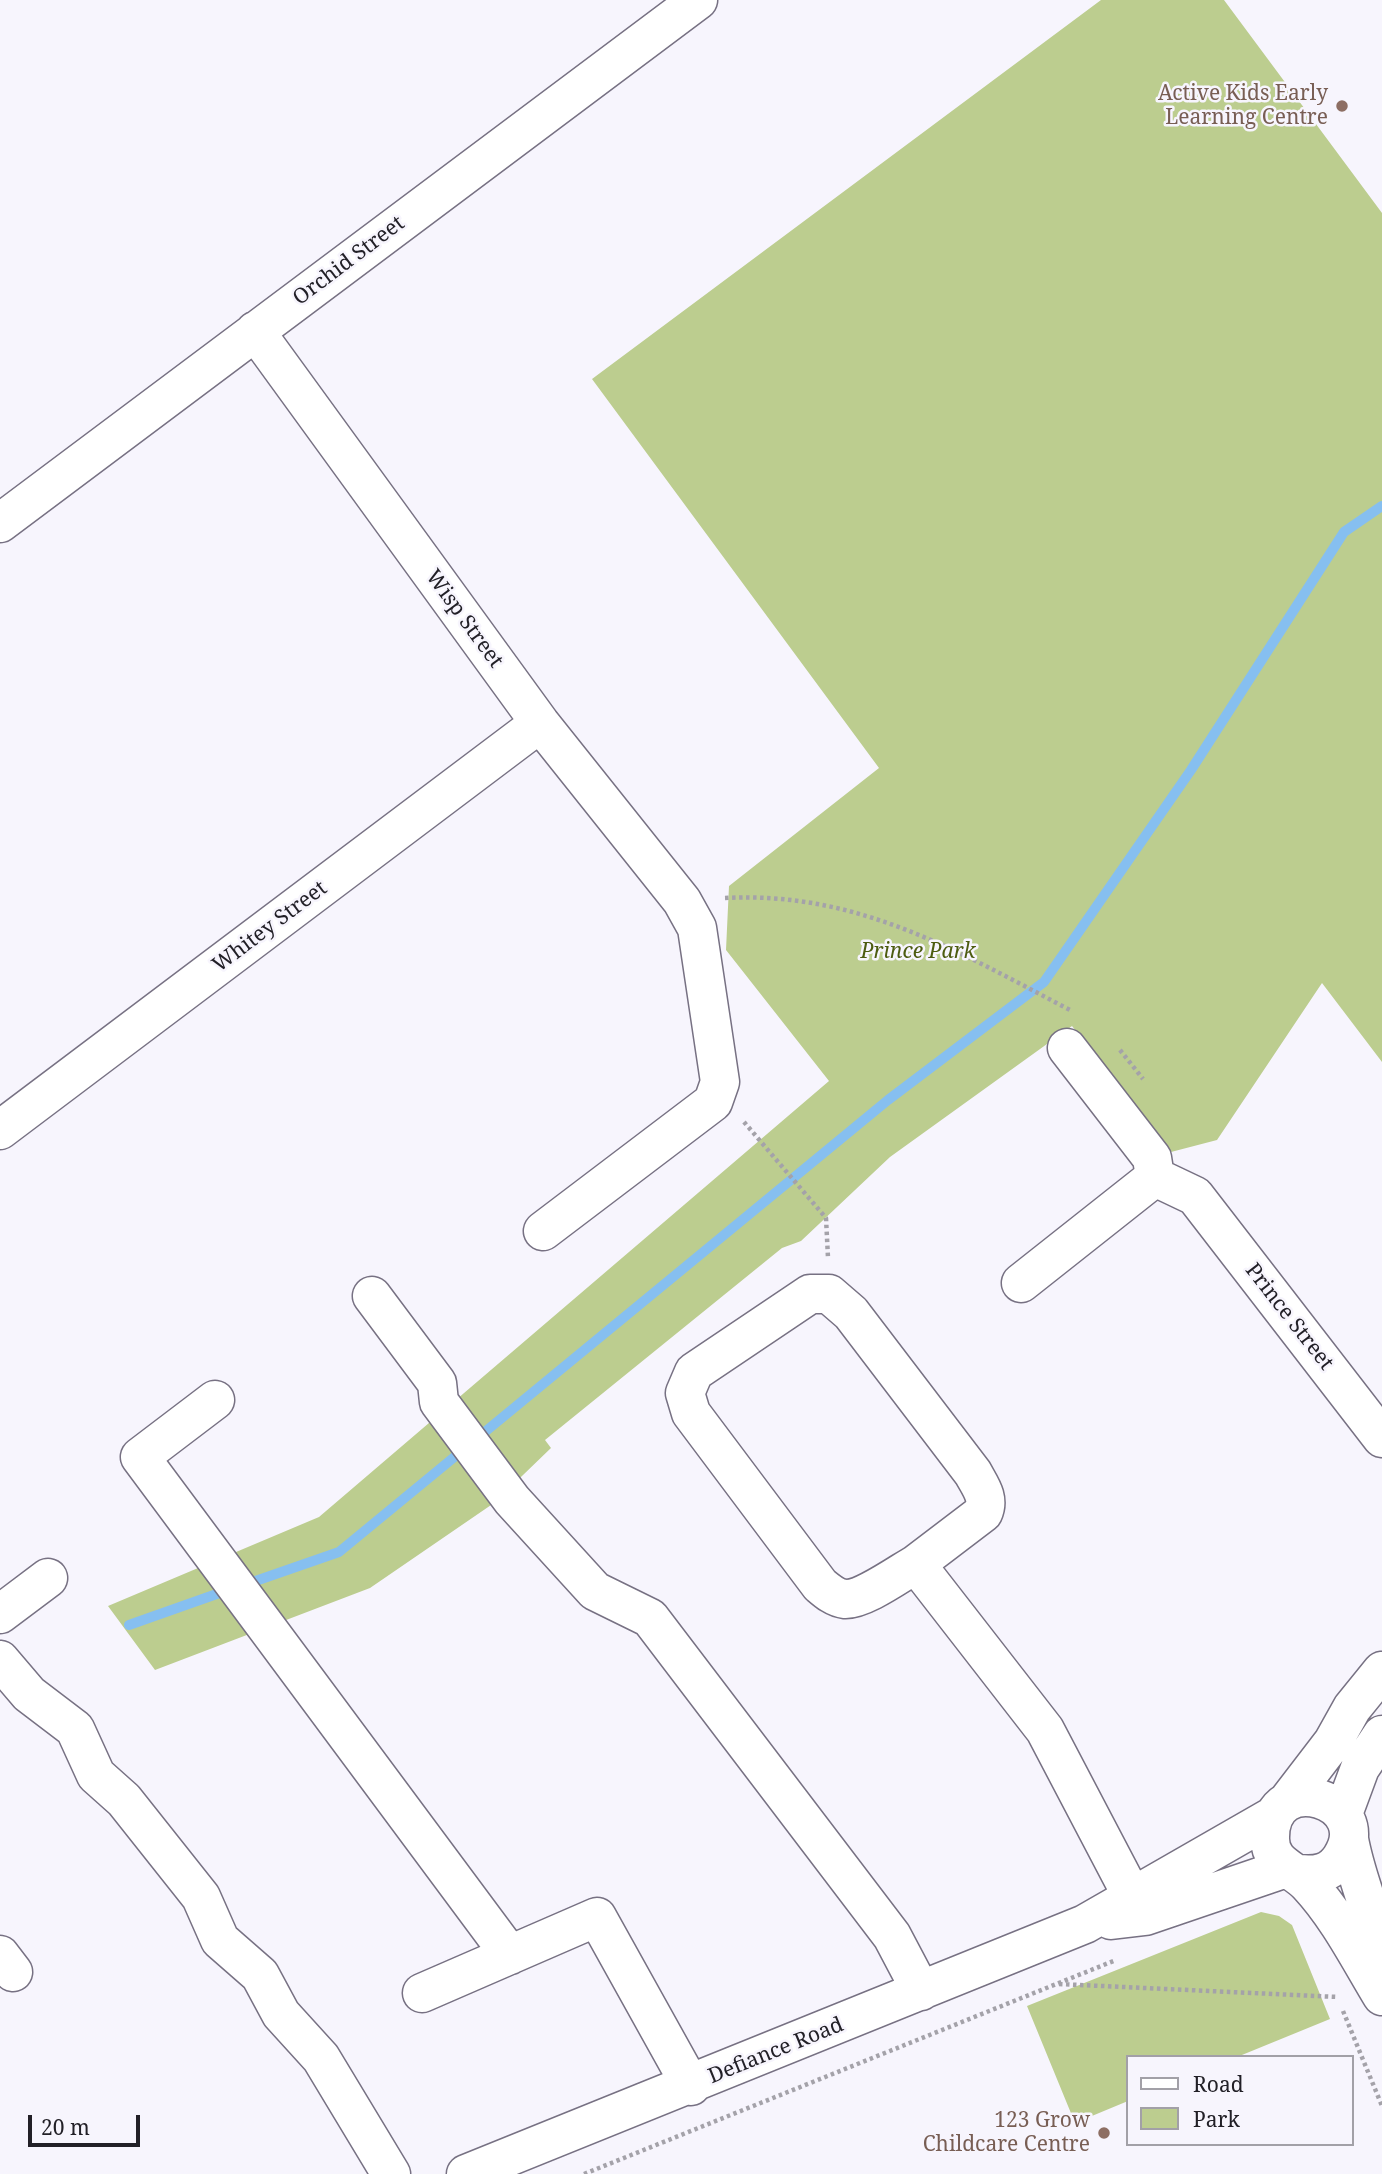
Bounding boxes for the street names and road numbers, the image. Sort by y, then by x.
street label: Orchid Street [288,211,410,311]
street label: Wisp Street [420,565,508,673]
street label: Whitey Street [208,876,332,978]
street label: Prince Street [1240,1259,1338,1375]
street label: Defiance Road [705,2012,847,2090]

